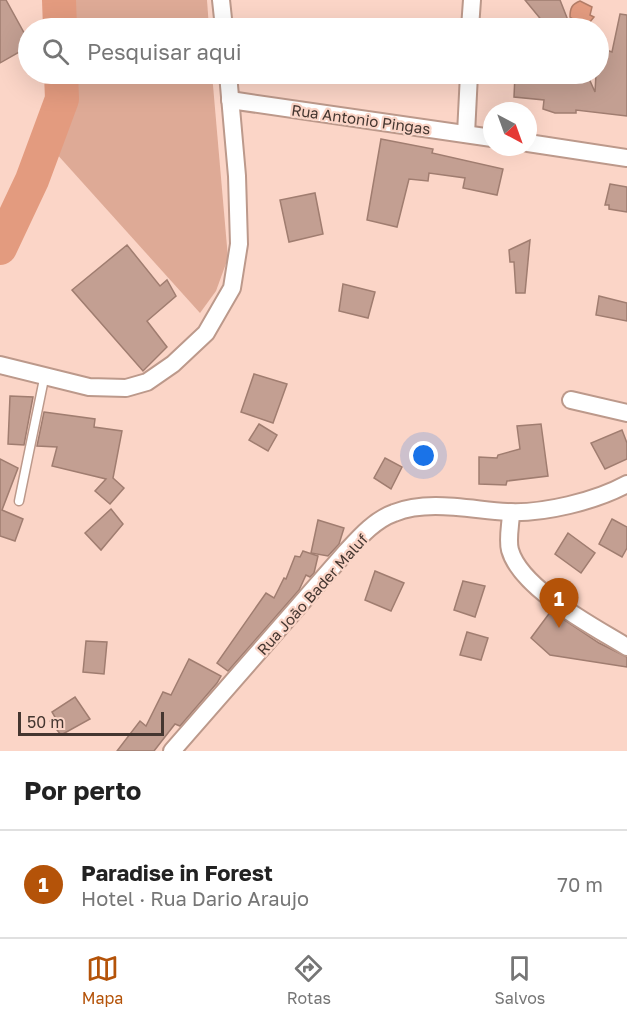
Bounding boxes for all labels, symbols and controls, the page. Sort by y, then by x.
search box [18,18,609,84]
icon: search [39,35,72,68]
text: Pesquisar aqui [87,38,242,65]
street label: Rua Antonio Pingas [290,100,432,138]
north arrow [483,102,537,156]
your location [409,441,438,470]
street label: Rua João Bader Maluf [253,529,371,658]
pin: 1 [540,578,578,628]
scale bar [18,709,164,736]
text: 50 m [27,712,64,732]
text: Por perto [24,775,141,806]
text: Paradise in Forest [81,859,273,886]
text: 1 [38,872,49,896]
text: 70 m [557,872,603,896]
text: Hotel · Rua Dario Araujo [81,886,309,910]
tab: Mapa [82,952,123,1008]
tab: Rotas [287,952,331,1008]
tab: Salvos [494,952,545,1008]

